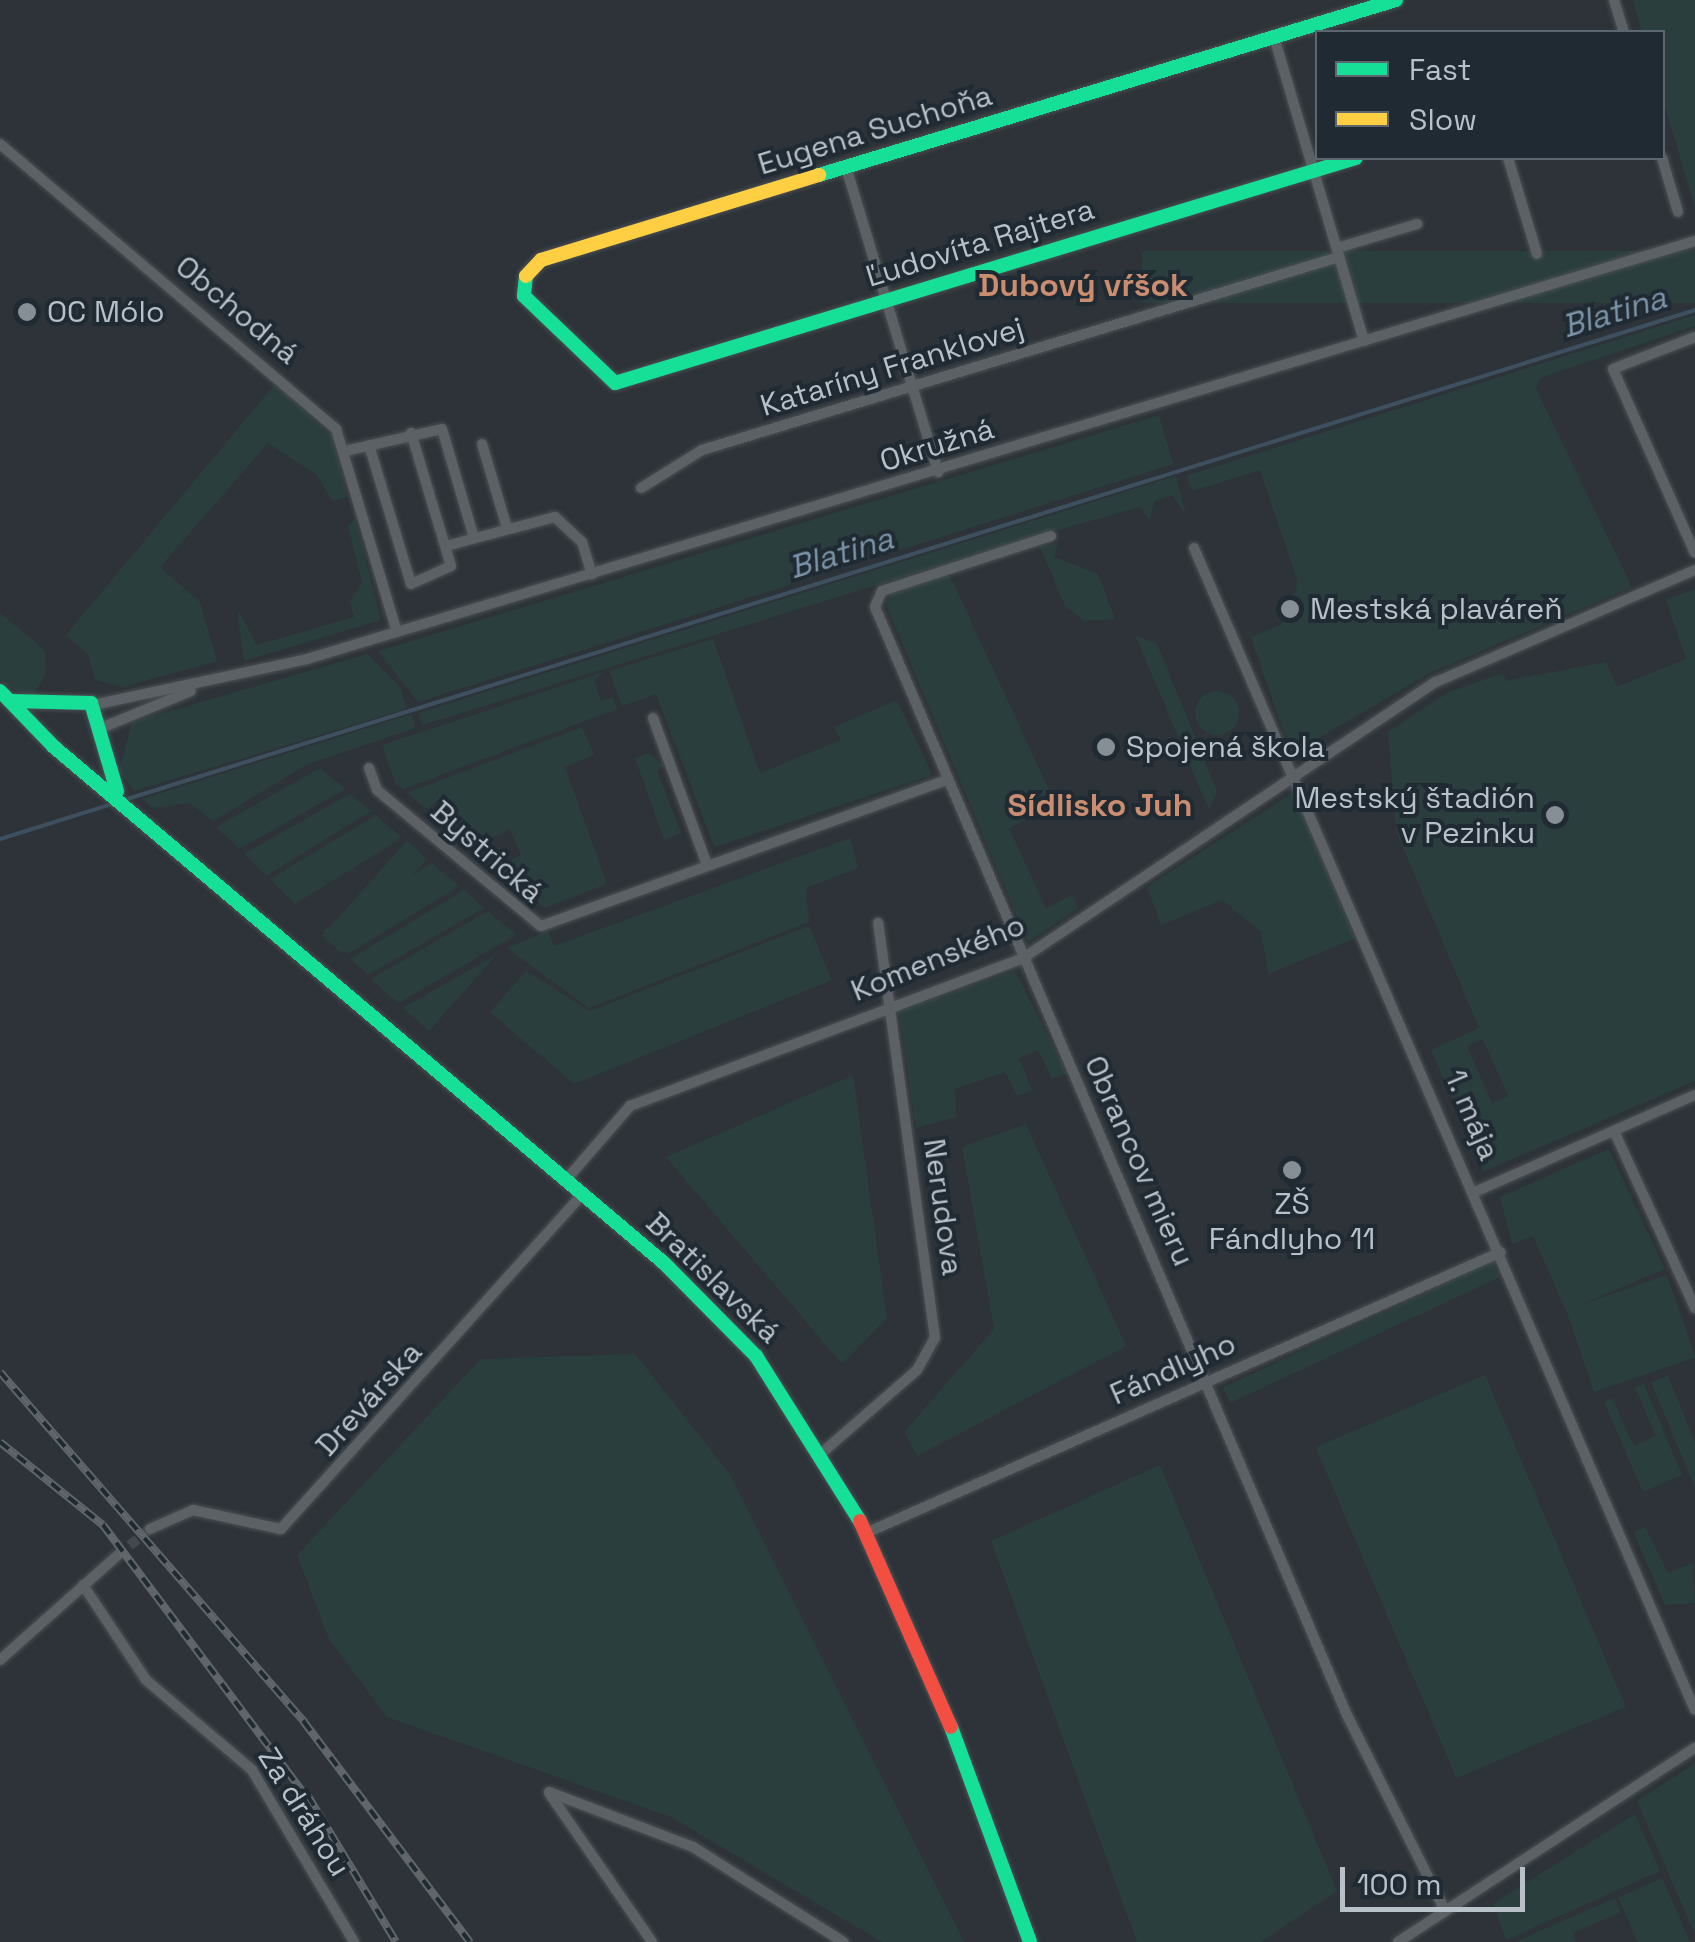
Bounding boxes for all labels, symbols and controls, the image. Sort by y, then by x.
legend [1315,30,1665,160]
text: Fast [1409,50,1471,89]
street label: Eugena Suchoňa [754,77,996,183]
text: Slow [1409,100,1477,139]
street label: Ľudovíta Rajtera [862,191,1098,295]
street label: Obchodná [168,248,306,372]
district label: Dubový vŕšok [978,266,1188,304]
water label: Blatina [1557,278,1671,346]
place label: OC Mólo [47,294,164,330]
marker: OC Mólo [16,301,38,323]
street label: Kataríny Franklovej [756,310,1028,424]
street label: Okružná [876,411,998,479]
water label: Blatina [784,519,898,587]
place label: Mestská plaváreň [1310,591,1563,627]
marker: Mestská plaváreň [1279,598,1301,620]
place label: Spojená škola [1126,729,1325,765]
marker: Spojená škola [1095,736,1117,758]
place label: Mestský štadión v Pezinku [1294,780,1535,850]
district label: Sídlisko Juh [1008,786,1192,824]
street label: Bystrická [423,793,551,911]
marker: Mestský štadión v Pezinku [1544,804,1566,826]
street label: Komenského [846,907,1030,1009]
street label: Obrancov mieru [1077,1050,1201,1272]
street label: 1. mája [1437,1064,1507,1166]
street label: Nerudova [916,1136,970,1278]
marker: ZŠ Fándlyho 11 [1281,1159,1303,1181]
place label: ZŠ Fándlyho 11 [1209,1186,1375,1256]
street label: Bratislavská [639,1205,787,1351]
street label: Fándlyho [1105,1325,1241,1413]
street label: Drevárska [309,1335,429,1463]
street label: Za dráhou [250,1741,358,1883]
scale bar [1345,1847,1530,1909]
text: 100 m [1357,1865,1442,1904]

